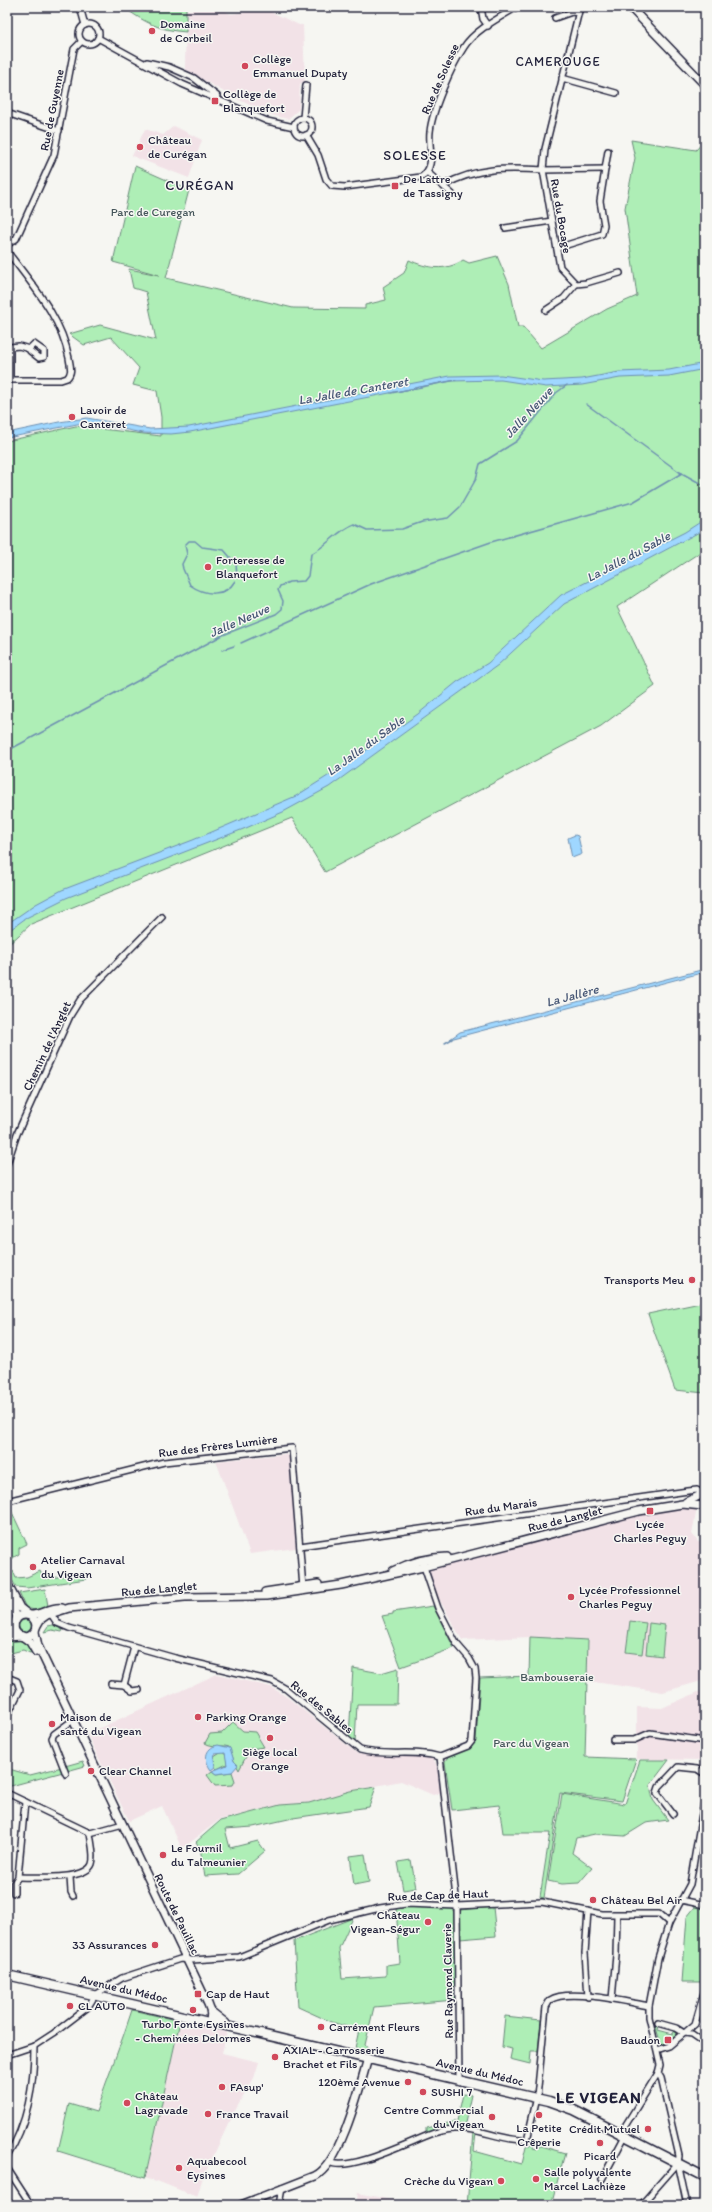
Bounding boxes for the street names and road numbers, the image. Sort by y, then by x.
street label: Rue de Solesse [418,41,462,117]
street label: Rue de Guyenne [37,68,67,152]
street label: Rue du Bocage [548,178,574,255]
street label: Chemin de l'Anglet [20,999,74,1093]
street label: Rue des Frères Lumière [158,1432,279,1460]
street label: Rue du Marais [464,1495,538,1519]
street label: Rue de Langlet [527,1503,604,1535]
street label: Rue de Langlet [121,1579,198,1599]
street label: Rue des Sables [288,1678,356,1736]
street label: Route de Pauillac [151,1871,203,1957]
street label: Rue de Cap de Haut [387,1886,489,1904]
street label: Rue Raymond Claverie [440,1923,456,2039]
street label: Avenue du Médoc [79,1972,170,2006]
street label: Avenue du Médoc [435,2055,526,2089]

